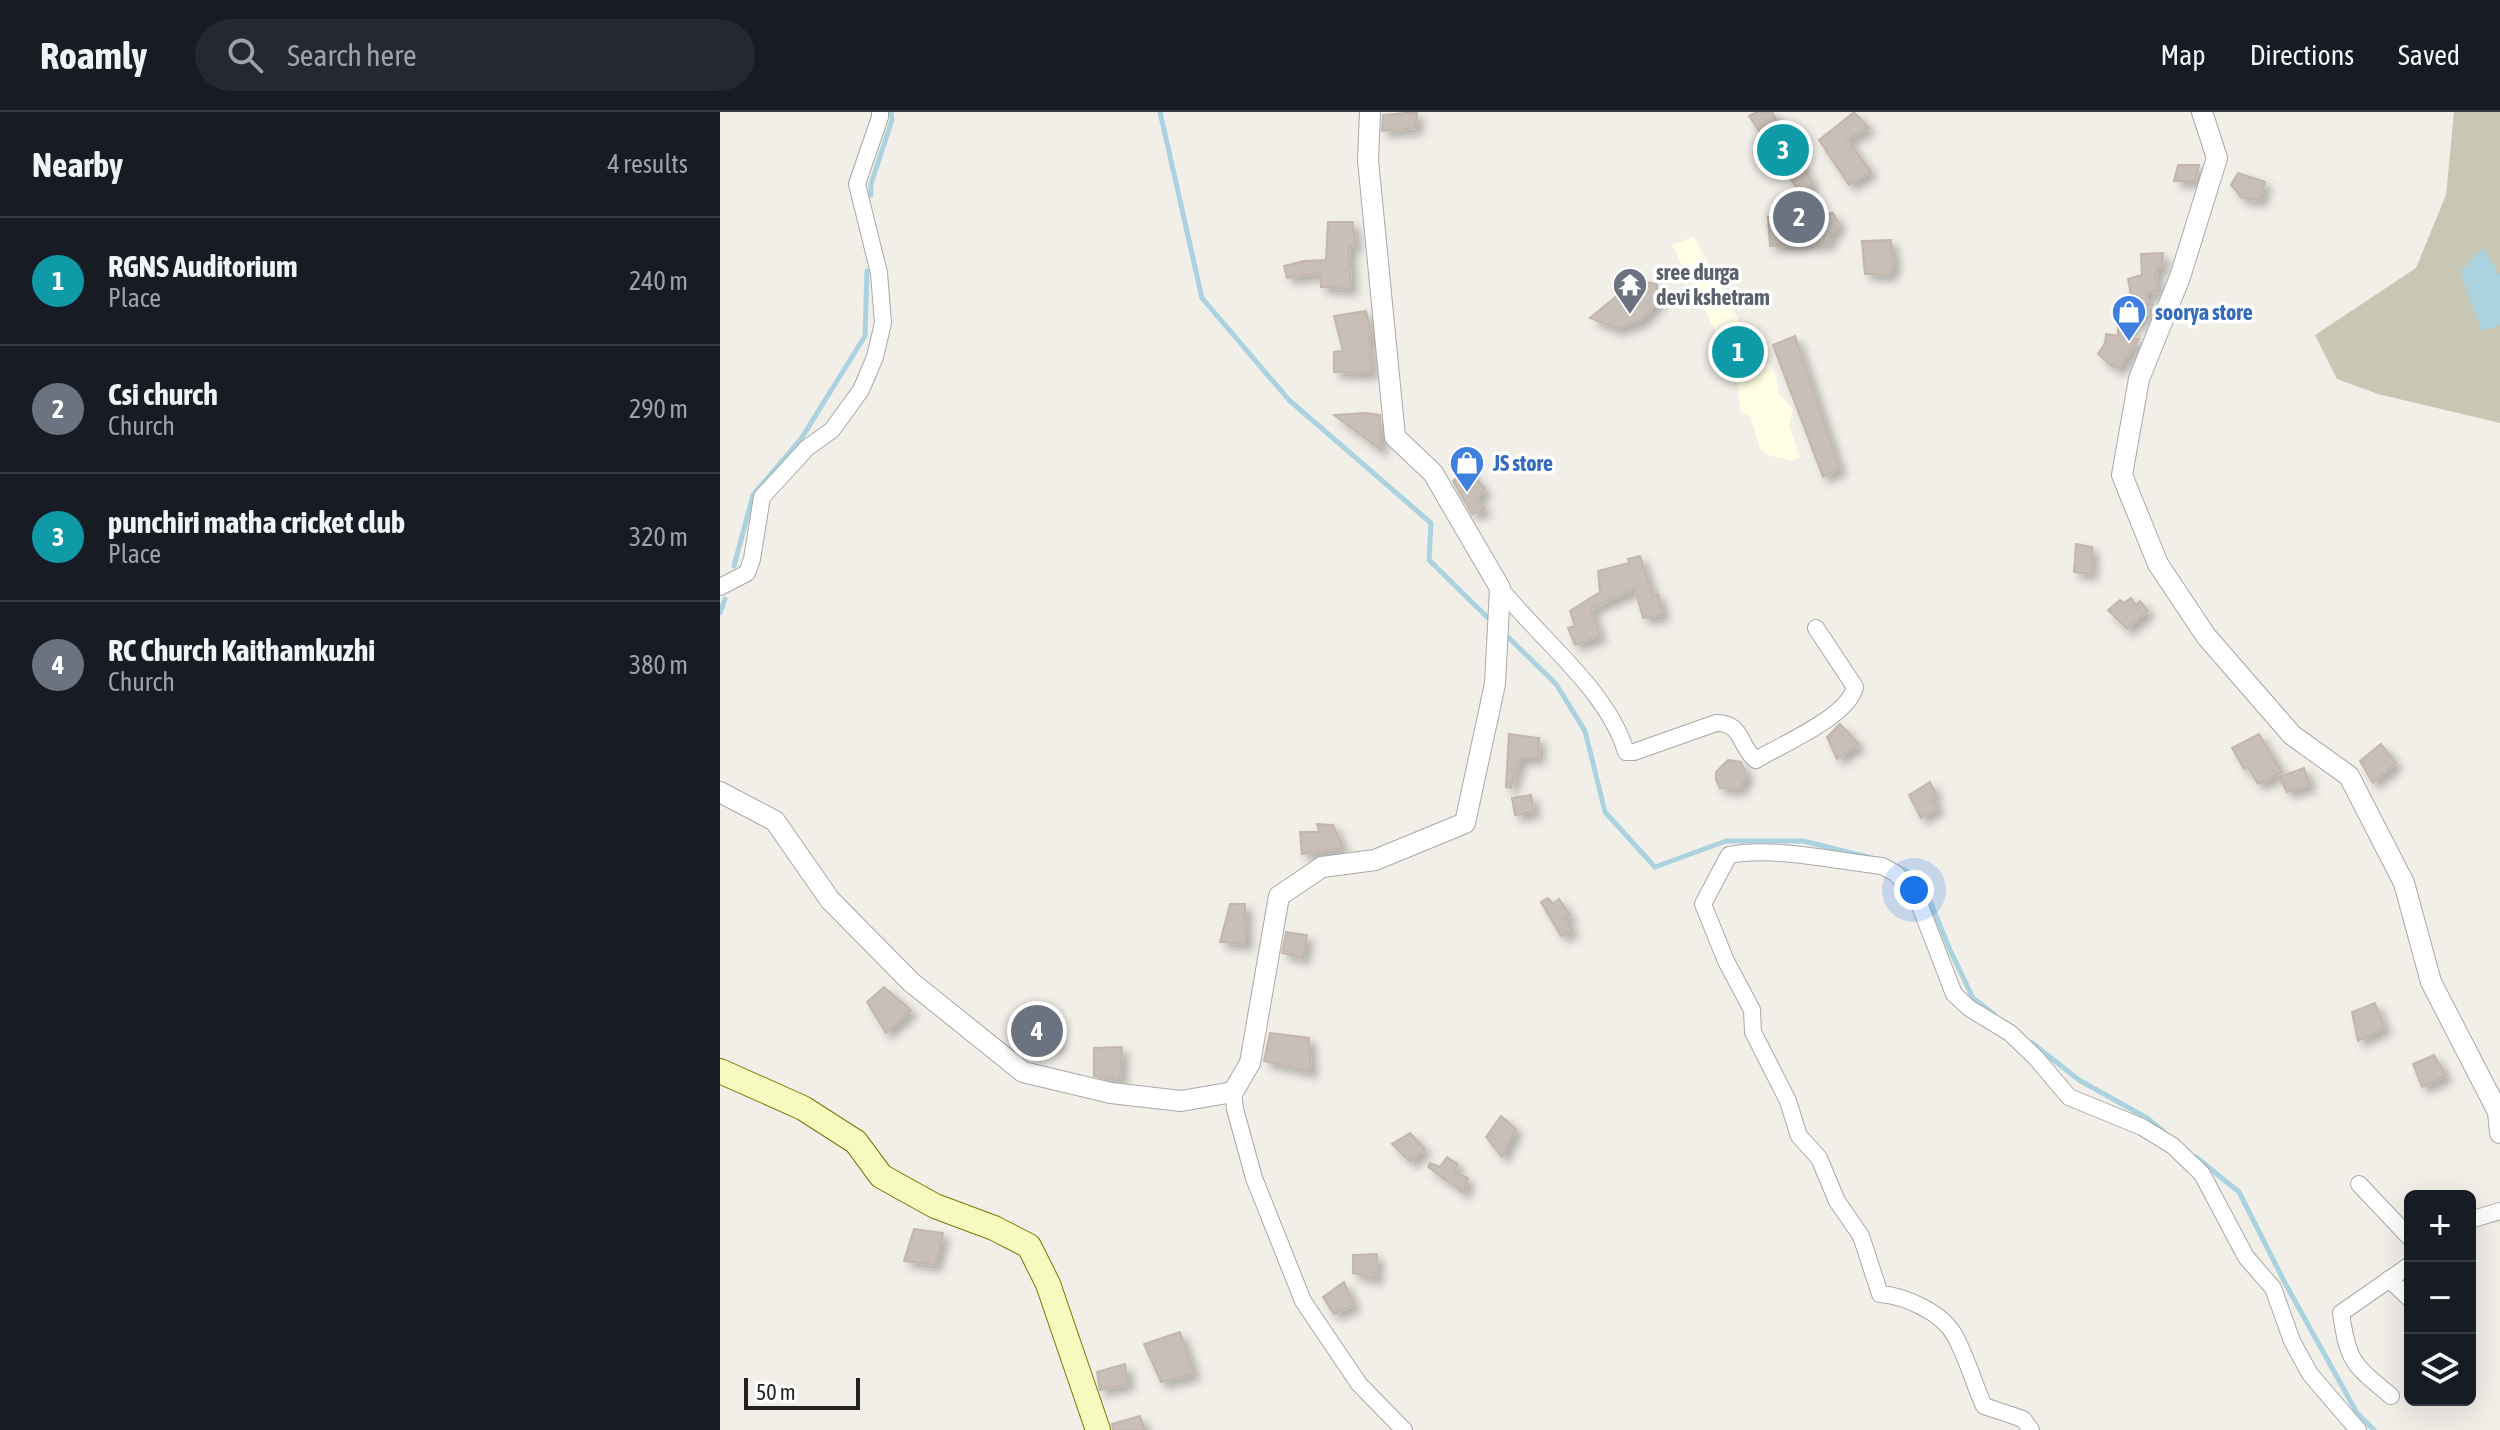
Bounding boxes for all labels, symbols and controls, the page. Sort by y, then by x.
search box [195,19,755,91]
icon: search [223,33,267,77]
text: Roamly [40,34,147,77]
text: Search here [287,38,417,72]
text: Map [2161,39,2206,71]
text: Directions [2250,39,2354,71]
text: Saved [2398,39,2460,71]
pin: 3 [1757,120,1809,180]
text: Nearby [32,145,123,184]
text: 4 results [607,149,688,179]
pin: 2 [1773,187,1825,247]
text: RGNS Auditorium [108,249,298,283]
place label: sree durga devi kshetram [1656,259,1770,310]
text: 1 [52,266,64,296]
text: 240 m [629,266,688,296]
temple icon: sree durga devi kshetram [1611,266,1649,316]
text: Place [108,283,161,313]
shop icon: soorya store [2110,293,2148,343]
place label: soorya store [2155,299,2253,325]
pin: 1 [1712,322,1764,382]
text: Csi church [108,377,218,411]
text: 2 [52,394,64,424]
text: 290 m [629,394,688,424]
text: Church [108,411,175,441]
shop icon: JS store [1448,444,1486,494]
place label: JS store [1492,450,1553,476]
text: punchiri matha cricket club [108,505,405,539]
text: 3 [52,522,64,552]
text: 320 m [629,522,688,552]
text: Place [108,539,161,569]
text: RC Church Kaithamkuzhi [108,633,375,667]
text: 4 [52,650,64,680]
text: 380 m [629,650,688,680]
text: Church [108,667,175,697]
your location [1894,870,1934,910]
pin: 4 [1011,1001,1063,1061]
map controls [2404,1190,2476,1406]
button: + [2404,1190,2476,1262]
button: − [2404,1262,2476,1334]
button: layers [2404,1334,2476,1406]
scale bar [744,1374,860,1410]
text: 50 m [756,1379,796,1405]

